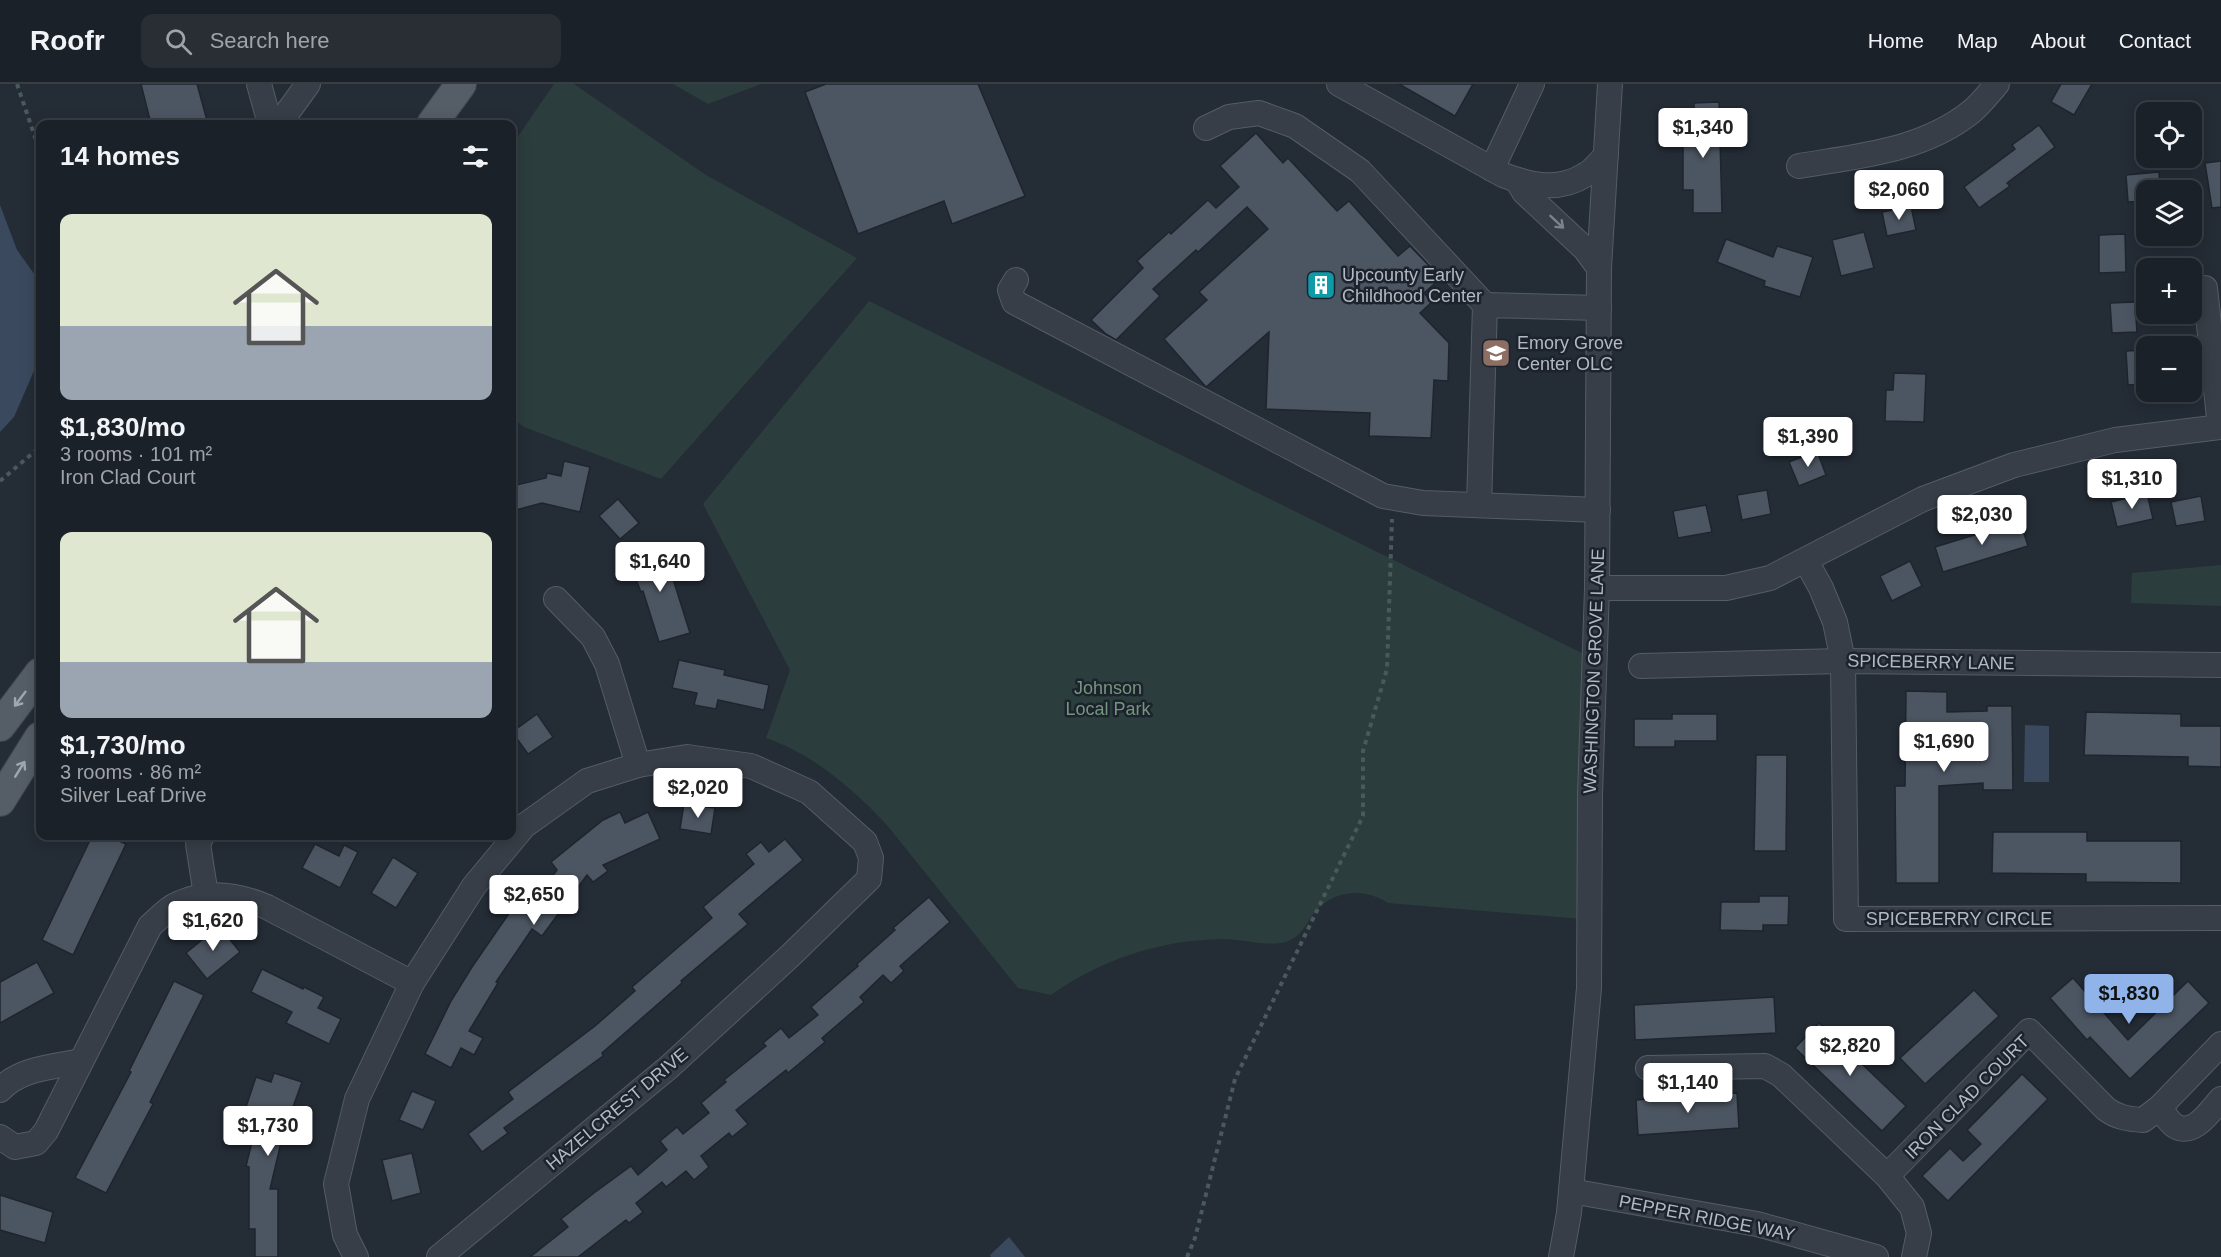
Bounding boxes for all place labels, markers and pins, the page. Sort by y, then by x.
pin: $1,340 [1654,108,1752,159]
pin: $2,060 [1850,170,1948,221]
place label: Upcounty Early Childhood Center [1342,265,1482,306]
building icon: Upcounty Early Childhood Center [1305,269,1337,301]
place label: Emory Grove Center OLC [1517,333,1623,374]
school or university icon: Emory Grove Center OLC [1480,337,1512,369]
pin: $1,390 [1759,417,1857,468]
pin: $1,310 [2083,459,2181,510]
pin: $2,030 [1933,495,2031,546]
pin: $1,640 [611,542,709,593]
pin: $1,690 [1895,722,1993,773]
pin: $2,020 [649,768,747,819]
pin: $2,650 [485,875,583,926]
pin: $1,620 [164,901,262,952]
pin: $1,830 [2080,974,2178,1025]
pin: $2,820 [1801,1026,1899,1077]
pin: $1,140 [1639,1063,1737,1114]
pin: $1,730 [219,1106,317,1157]

